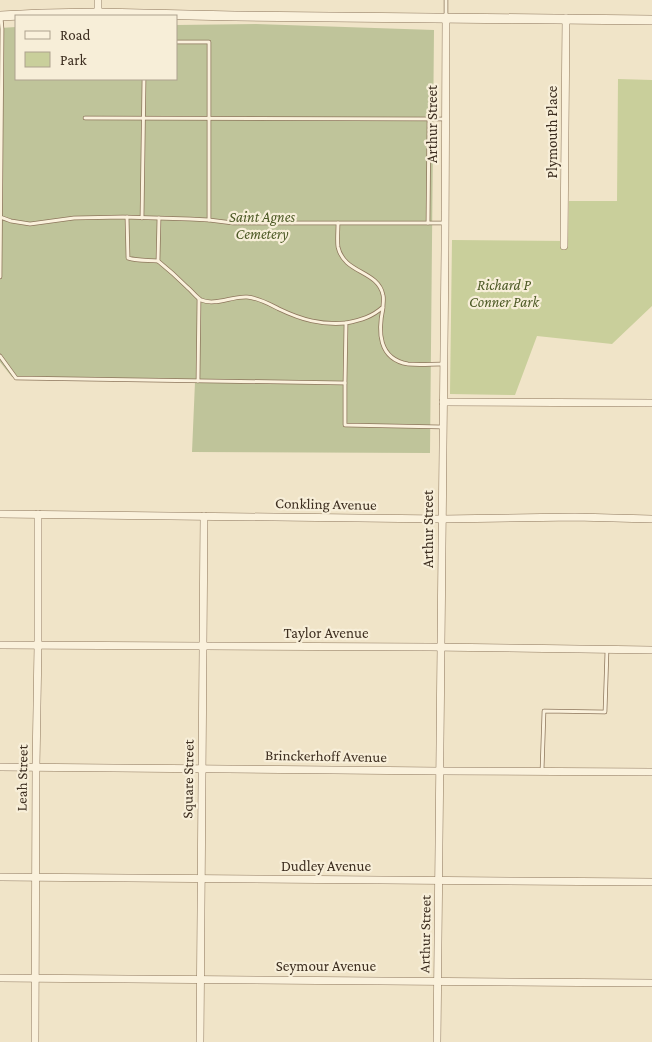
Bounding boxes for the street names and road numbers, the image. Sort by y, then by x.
street label: Arthur Street [424,84,440,163]
street label: Plymouth Place [544,85,561,178]
street label: Arthur Street [420,489,436,568]
street label: Conkling Avenue [275,495,377,514]
street label: Taylor Avenue [283,625,369,642]
street label: Square Street [179,738,198,819]
street label: Leah Street [13,743,31,812]
street label: Brinckerhoff Avenue [265,747,387,765]
street label: Dudley Avenue [281,858,372,875]
street label: Arthur Street [416,894,434,973]
street label: Seymour Avenue [276,958,377,975]

